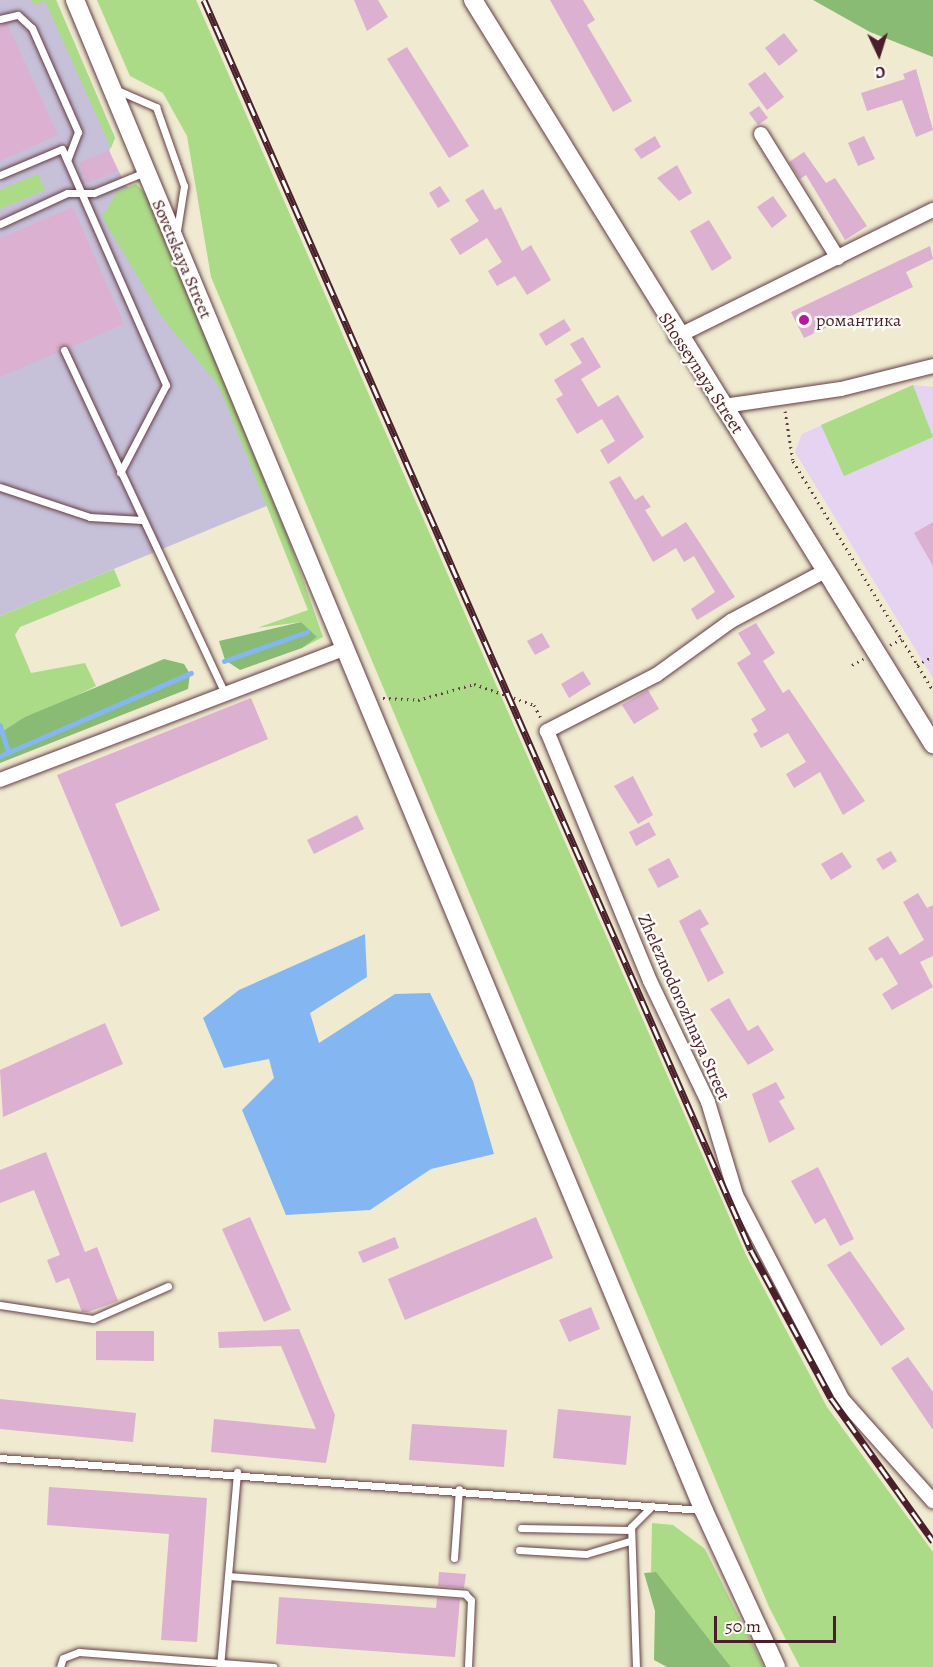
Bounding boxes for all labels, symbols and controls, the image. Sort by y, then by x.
north arrow [849,24,909,84]
text: С [875,61,886,83]
street label: Sovetskaya Street [147,196,217,322]
street label: Shosseynaya Street [654,308,748,438]
place label: романтика [816,309,901,331]
marker: романтика [797,313,811,327]
street label: Zheleznodorozhnaya Street [633,911,735,1103]
scale bar [717,1604,838,1642]
text: 50 m [725,1614,761,1638]

